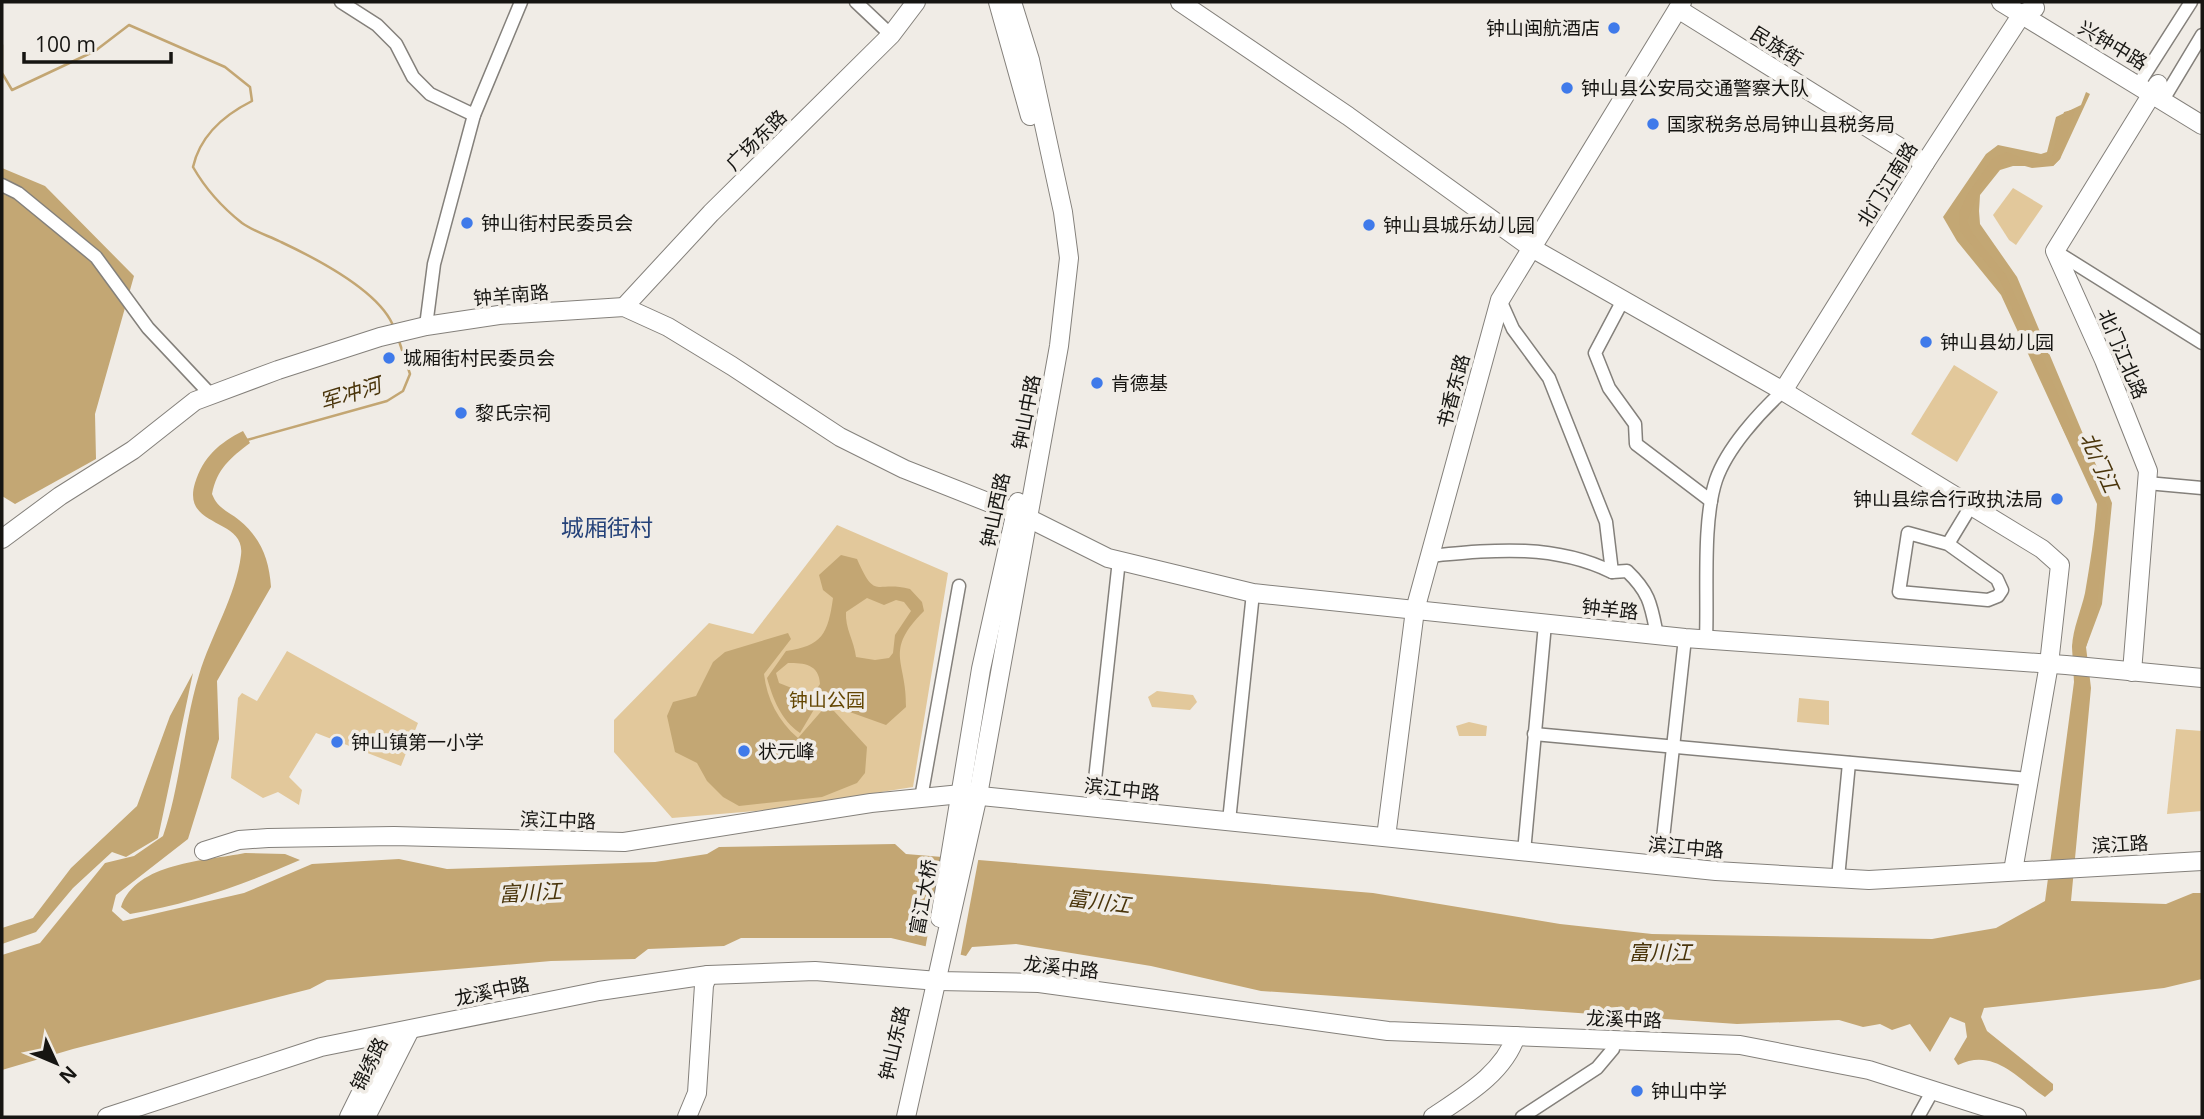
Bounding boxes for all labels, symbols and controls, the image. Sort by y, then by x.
street label: 兴钟中路 [2074,14,2152,76]
place label: 钟山闽航酒店 [1486,15,1600,41]
marker: 钟山闽航酒店 [1606,20,1622,36]
street label: 民族街 [1746,20,1808,72]
scale bar [24,21,172,65]
text: 100 m [35,30,96,58]
place label: 钟山县公安局交通警察大队 [1581,75,1809,101]
marker: 钟山县公安局交通警察大队 [1559,80,1575,96]
street label: 广场东路 [720,104,792,176]
place label: 国家税务总局钟山县税务局 [1667,111,1895,137]
marker: 国家税务总局钟山县税务局 [1645,116,1661,132]
street label: 北门江南路 [1851,137,1923,231]
place label: 钟山街村民委员会 [481,210,633,236]
place label: 钟山县城乐幼儿园 [1383,212,1535,238]
marker: 钟山街村民委员会 [459,215,475,231]
marker: 钟山县城乐幼儿园 [1361,217,1377,233]
street label: 钟羊南路 [472,279,550,311]
street label: 北门江北路 [2092,305,2154,403]
place label: 钟山县幼儿园 [1940,329,2054,355]
marker: 钟山县幼儿园 [1918,334,1934,350]
place label: 城厢街村民委员会 [403,345,555,371]
marker: 城厢街村民委员会 [381,350,397,366]
street label: 书香东路 [1431,351,1475,431]
water label: 军冲河 [316,369,388,416]
place label: 肯德基 [1111,370,1168,396]
street label: 钟山中路 [1006,372,1046,452]
marker: 肯德基 [1089,375,1105,391]
place label: 黎氏宗祠 [475,400,551,426]
marker: 黎氏宗祠 [453,405,469,421]
water label: 北门江 [2074,428,2126,498]
street label: 钟山西路 [974,470,1016,550]
place label: 钟山县综合行政执法局 [1853,486,2043,512]
marker: 钟山县综合行政执法局 [2049,491,2065,507]
district label: 城厢街村 [561,511,653,543]
street label: 钟羊路 [1580,593,1640,625]
park label: 钟山公园 [789,687,865,713]
place label: 钟山镇第一小学 [351,729,484,755]
marker: 钟山镇第一小学 [329,734,345,750]
place label: 状元峰 [758,738,815,764]
marker: 状元峰 [736,743,752,759]
street label: 滨江中路 [1083,772,1161,806]
street label: 滨江中路 [520,806,596,834]
street label: 滨江路 [2091,830,2149,858]
street label: 滨江中路 [1647,831,1725,863]
street label: 富江大桥 [904,857,942,937]
water label: 富川江 [498,876,564,908]
water label: 富川江 [1066,883,1134,919]
water label: 富川江 [1629,938,1693,966]
street label: 龙溪中路 [1022,950,1100,984]
street label: 龙溪中路 [452,970,532,1012]
street label: 钟山东路 [873,1003,915,1083]
street label: 龙溪中路 [1586,1005,1662,1033]
north arrow [21,1028,91,1098]
street label: 锦绣路 [344,1033,394,1095]
text: N [54,1060,83,1089]
place label: 钟山中学 [1651,1078,1727,1104]
marker: 钟山中学 [1629,1083,1645,1099]

